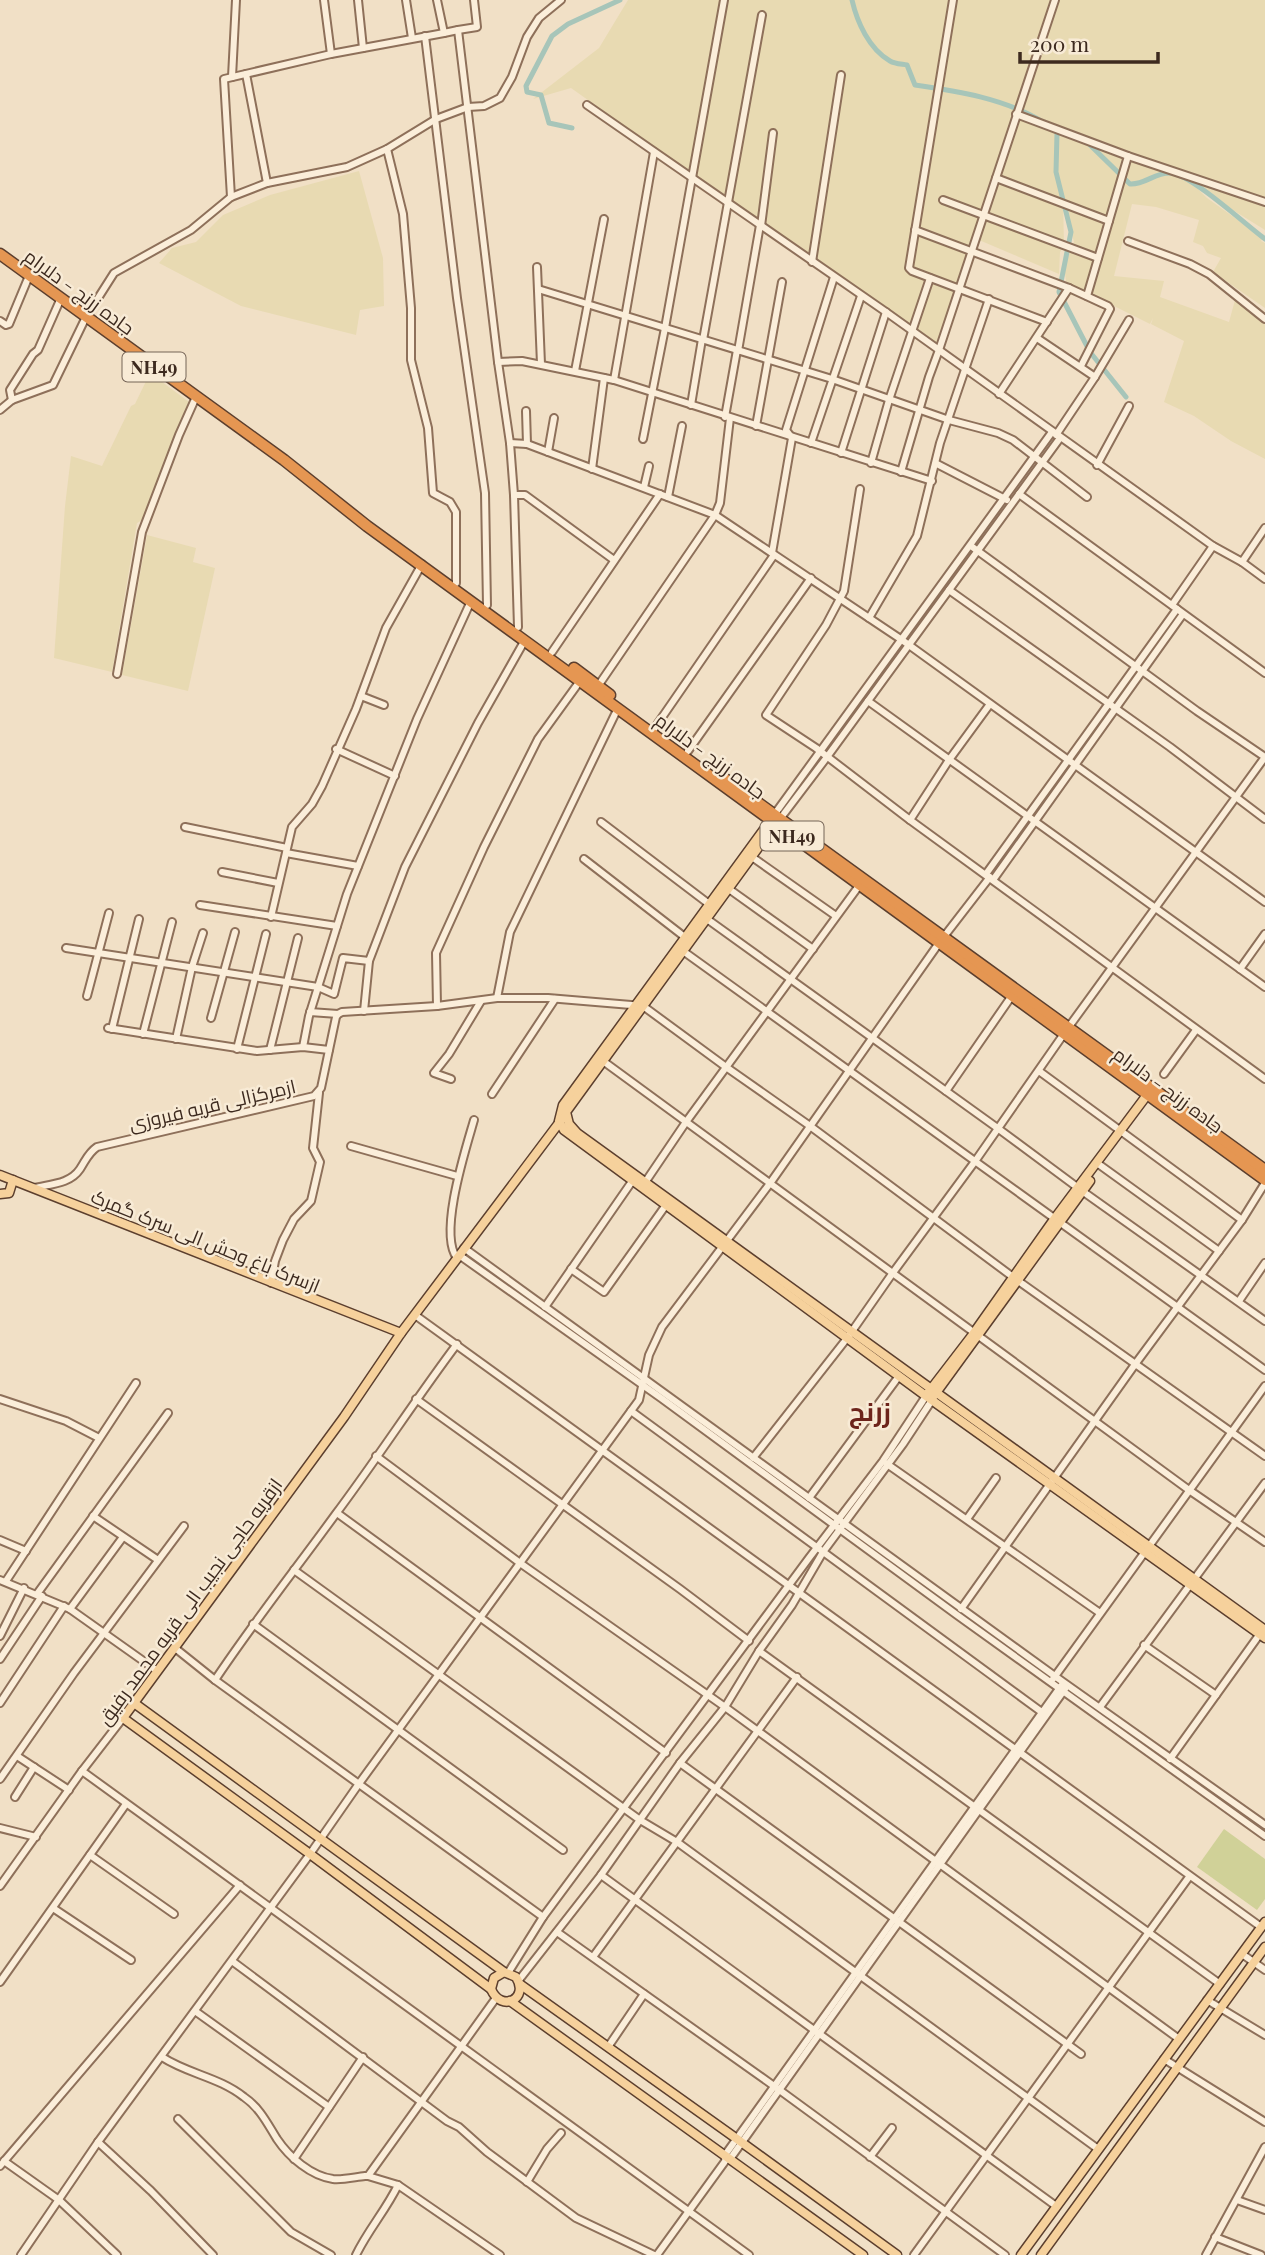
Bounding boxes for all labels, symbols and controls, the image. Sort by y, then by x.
scale bar [1020,21,1158,65]
text: 200 m [1030,29,1089,57]
street label: جاده زرنج - دلارام [18,242,140,341]
road number: NH49 [122,352,186,382]
street label: جاده زرنج - دلارام [649,706,771,805]
road number: NH49 [760,822,824,850]
street label: جاده زرنج - دلارام [1107,1040,1229,1139]
street label: ازمرکزالی قریه فیروزی [126,1072,298,1136]
street label: ازسرک باغ وحش الی سرک گمرک [87,1182,324,1300]
district label: زرنج [849,1393,891,1429]
street label: ازقریه حاجی نجیب الی قریه محمد رفیق [91,1472,288,1730]

